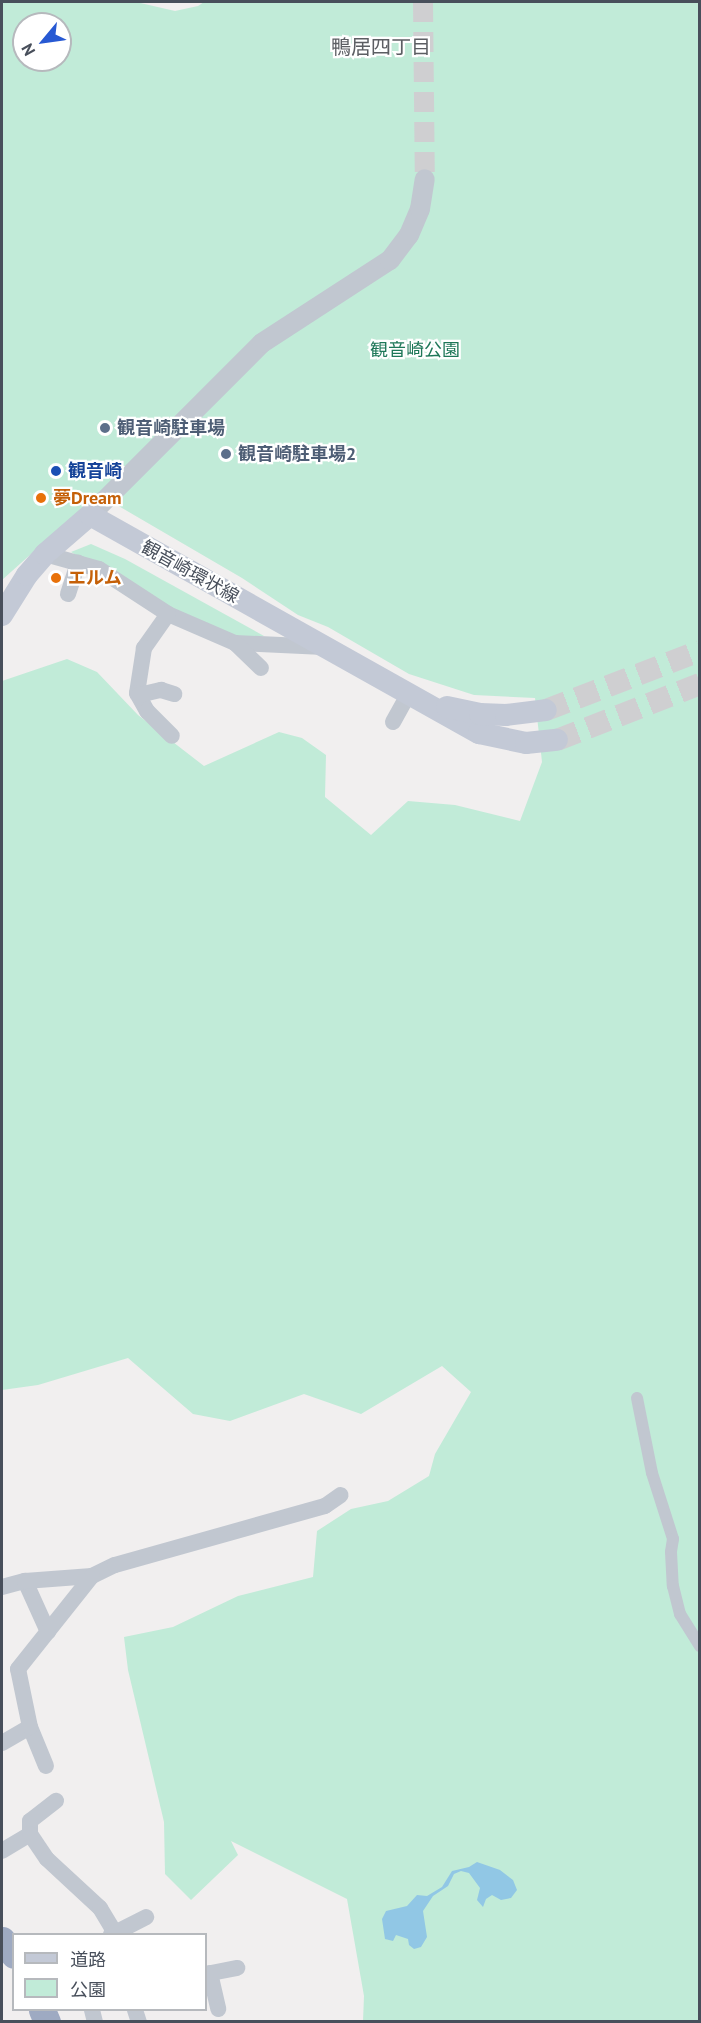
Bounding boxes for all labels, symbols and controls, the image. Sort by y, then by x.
north arrow [12,12,72,72]
district label: 鴨居四丁目 [331,35,431,59]
text: N [17,40,39,59]
park label: 観音崎公園 [370,339,460,361]
place label: 観音崎駐車場 [117,417,225,439]
marker: 観音崎駐車場 [98,421,112,435]
place label: 観音崎駐車場2 [238,443,356,465]
marker: 観音崎駐車場2 [219,447,233,461]
place label: 観音崎 [68,460,122,482]
marker: 観音崎 [49,464,63,478]
place label: 夢Dream [53,487,122,509]
marker: 夢Dream [34,491,48,505]
street label: 観音崎環状線 [138,536,242,608]
place label: エルム [68,567,122,589]
marker: エルム [49,571,63,585]
legend [12,1933,207,2011]
text: 道路 [70,1948,106,1971]
text: 公園 [70,1978,106,2001]

